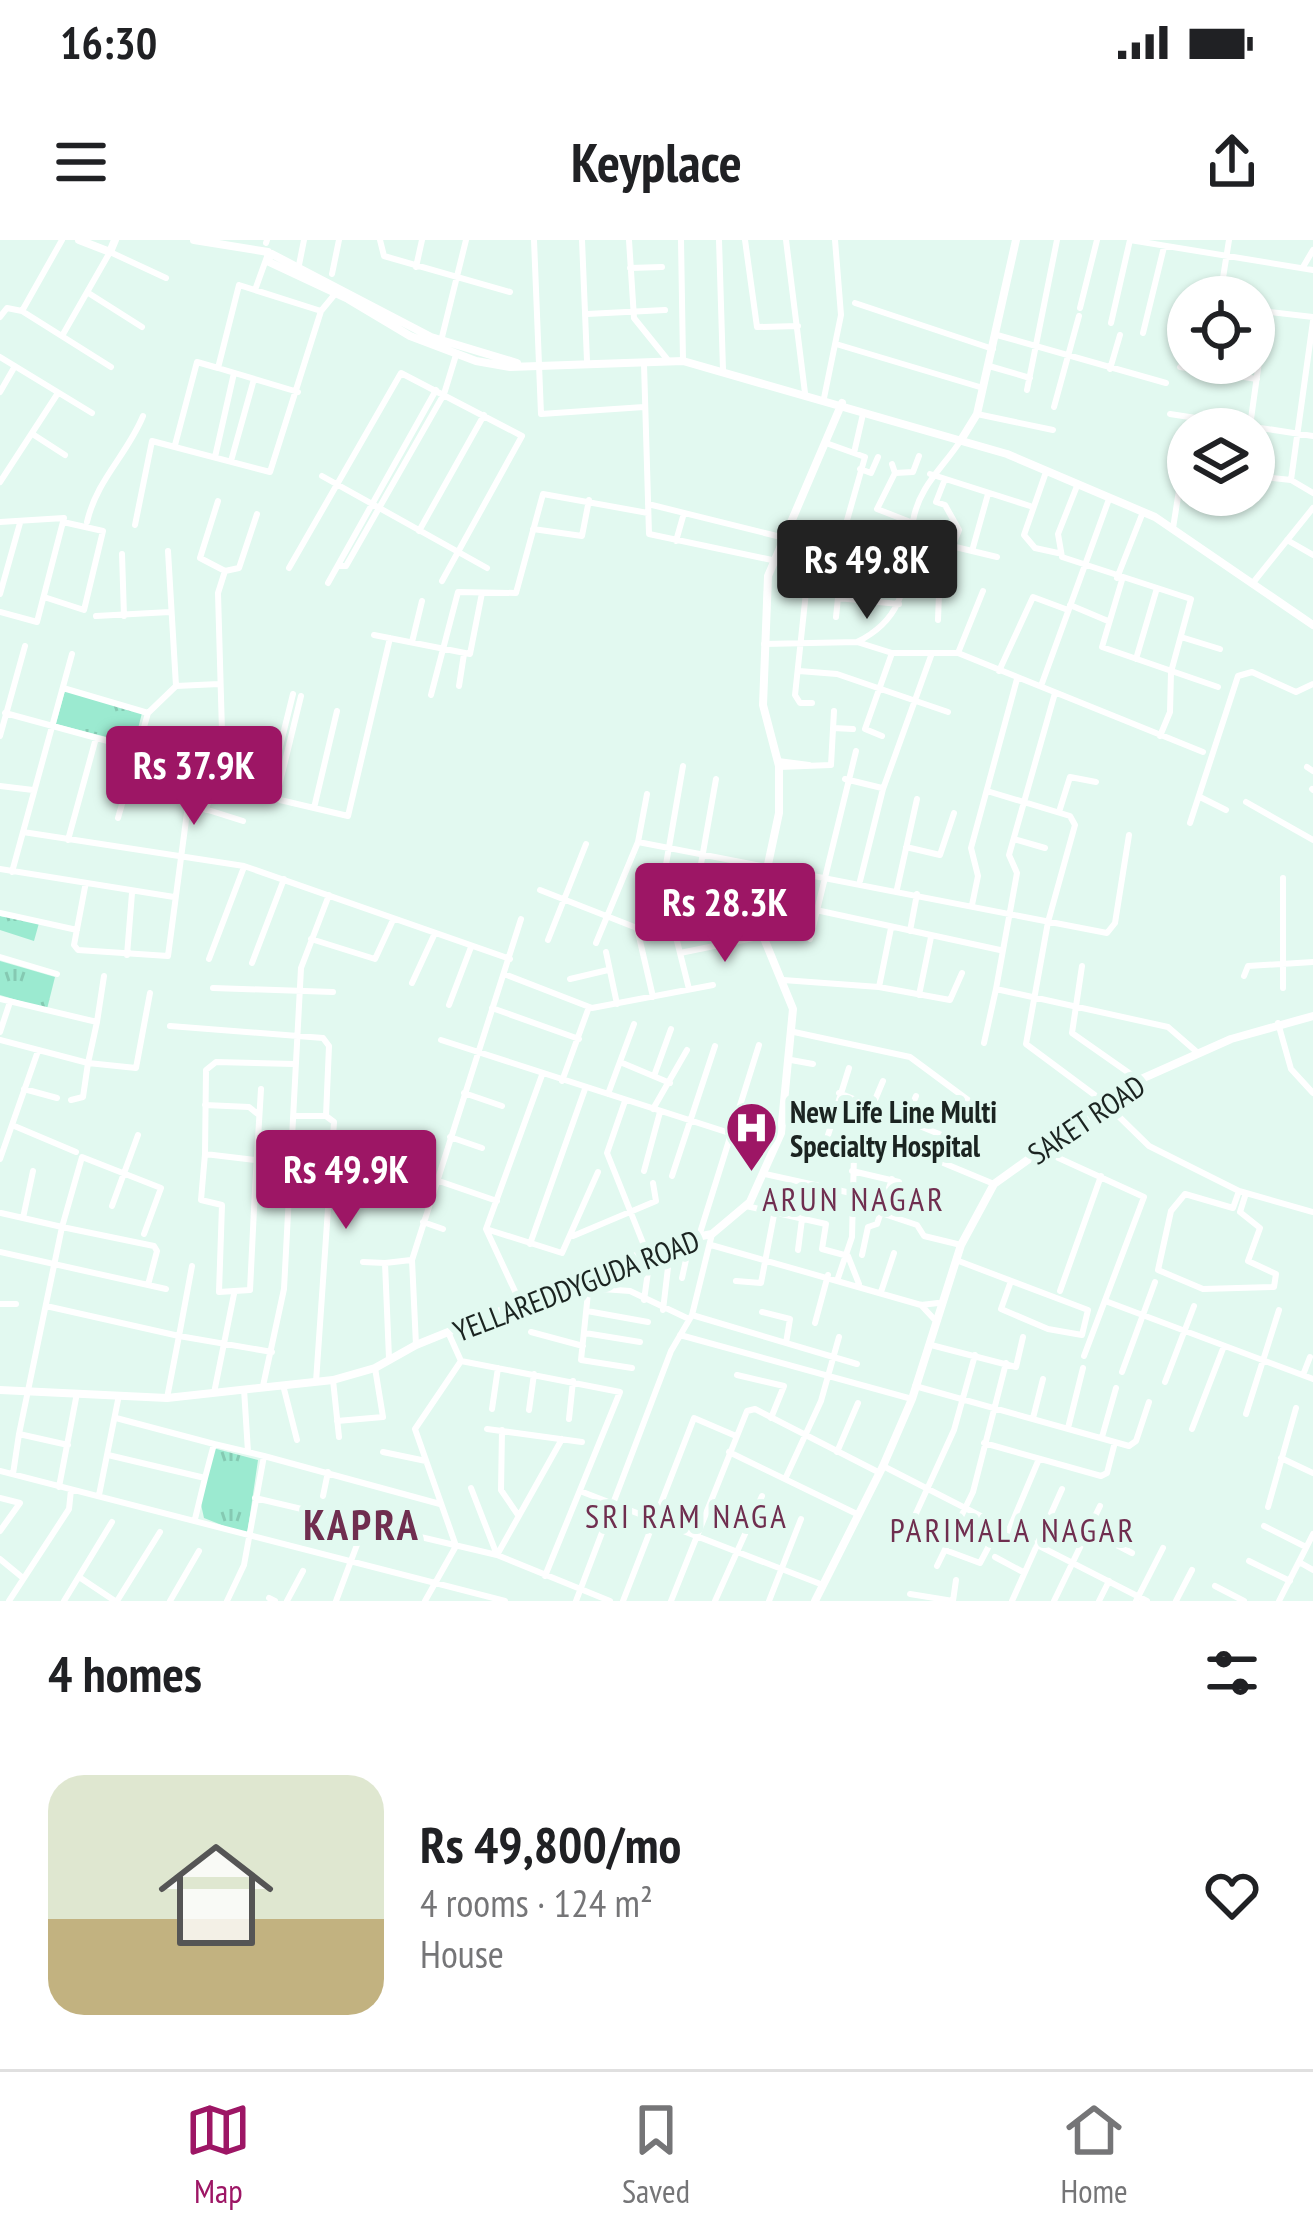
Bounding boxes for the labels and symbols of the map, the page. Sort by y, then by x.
pin: Rs 49.8K [743,520,991,622]
pin: Rs 37.9K [70,726,318,828]
pin: Rs 28.3K [601,863,849,965]
street label: SAKET ROAD [1020,1066,1152,1172]
place label: New Life Line Multi Specialty Hospital [790,1092,997,1165]
hospital icon: New Life Line Multi Specialty Hospital [723,1100,779,1174]
pin: Rs 49.9K [222,1130,470,1232]
district label: ARUN NAGAR [762,1177,946,1220]
street label: YELLAREDDYGUDA ROAD [447,1220,705,1350]
district label: SRI RAM NAGA [585,1494,789,1537]
district label: KAPRA [303,1497,421,1552]
district label: PARIMALA NAGAR [890,1508,1136,1551]

